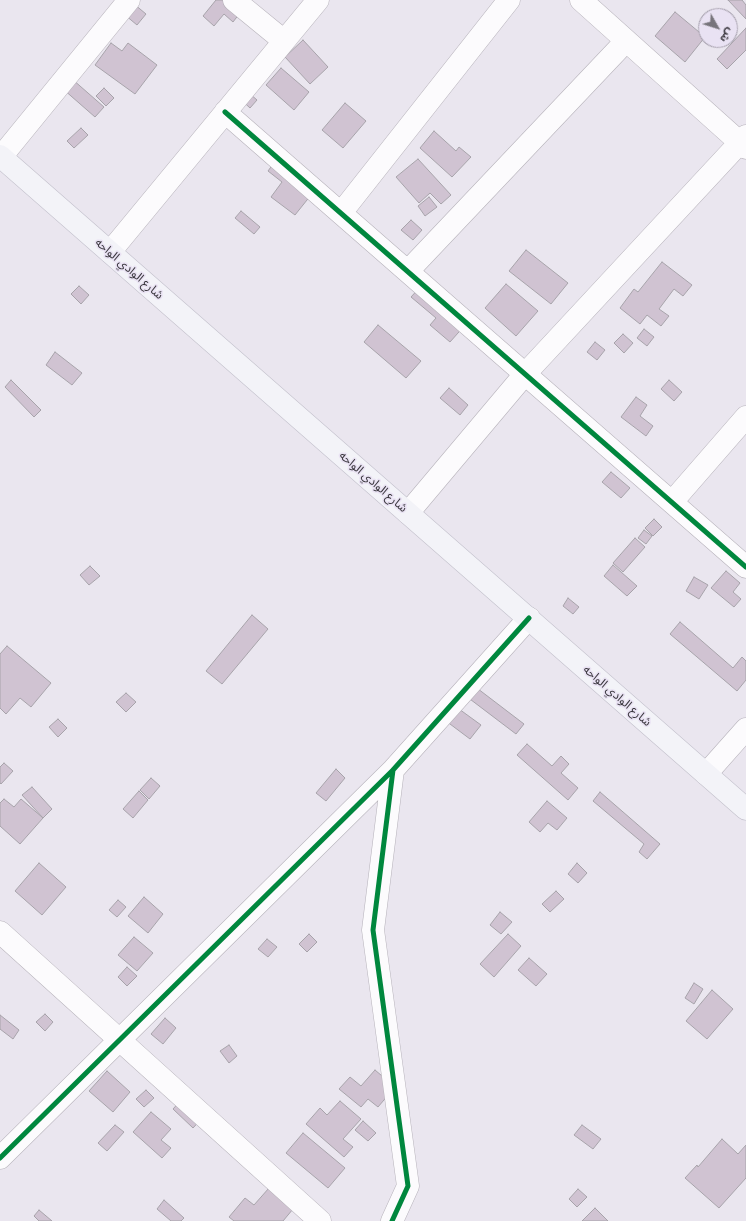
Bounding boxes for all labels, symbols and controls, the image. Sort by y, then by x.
north arrow [698,8,738,48]
text: ش [717,25,737,45]
street label: شارع الوادي الواحه [92,235,166,303]
street label: شارع الوادي الواحه [336,448,410,516]
street label: شارع الوادي الواحه [580,662,654,730]

